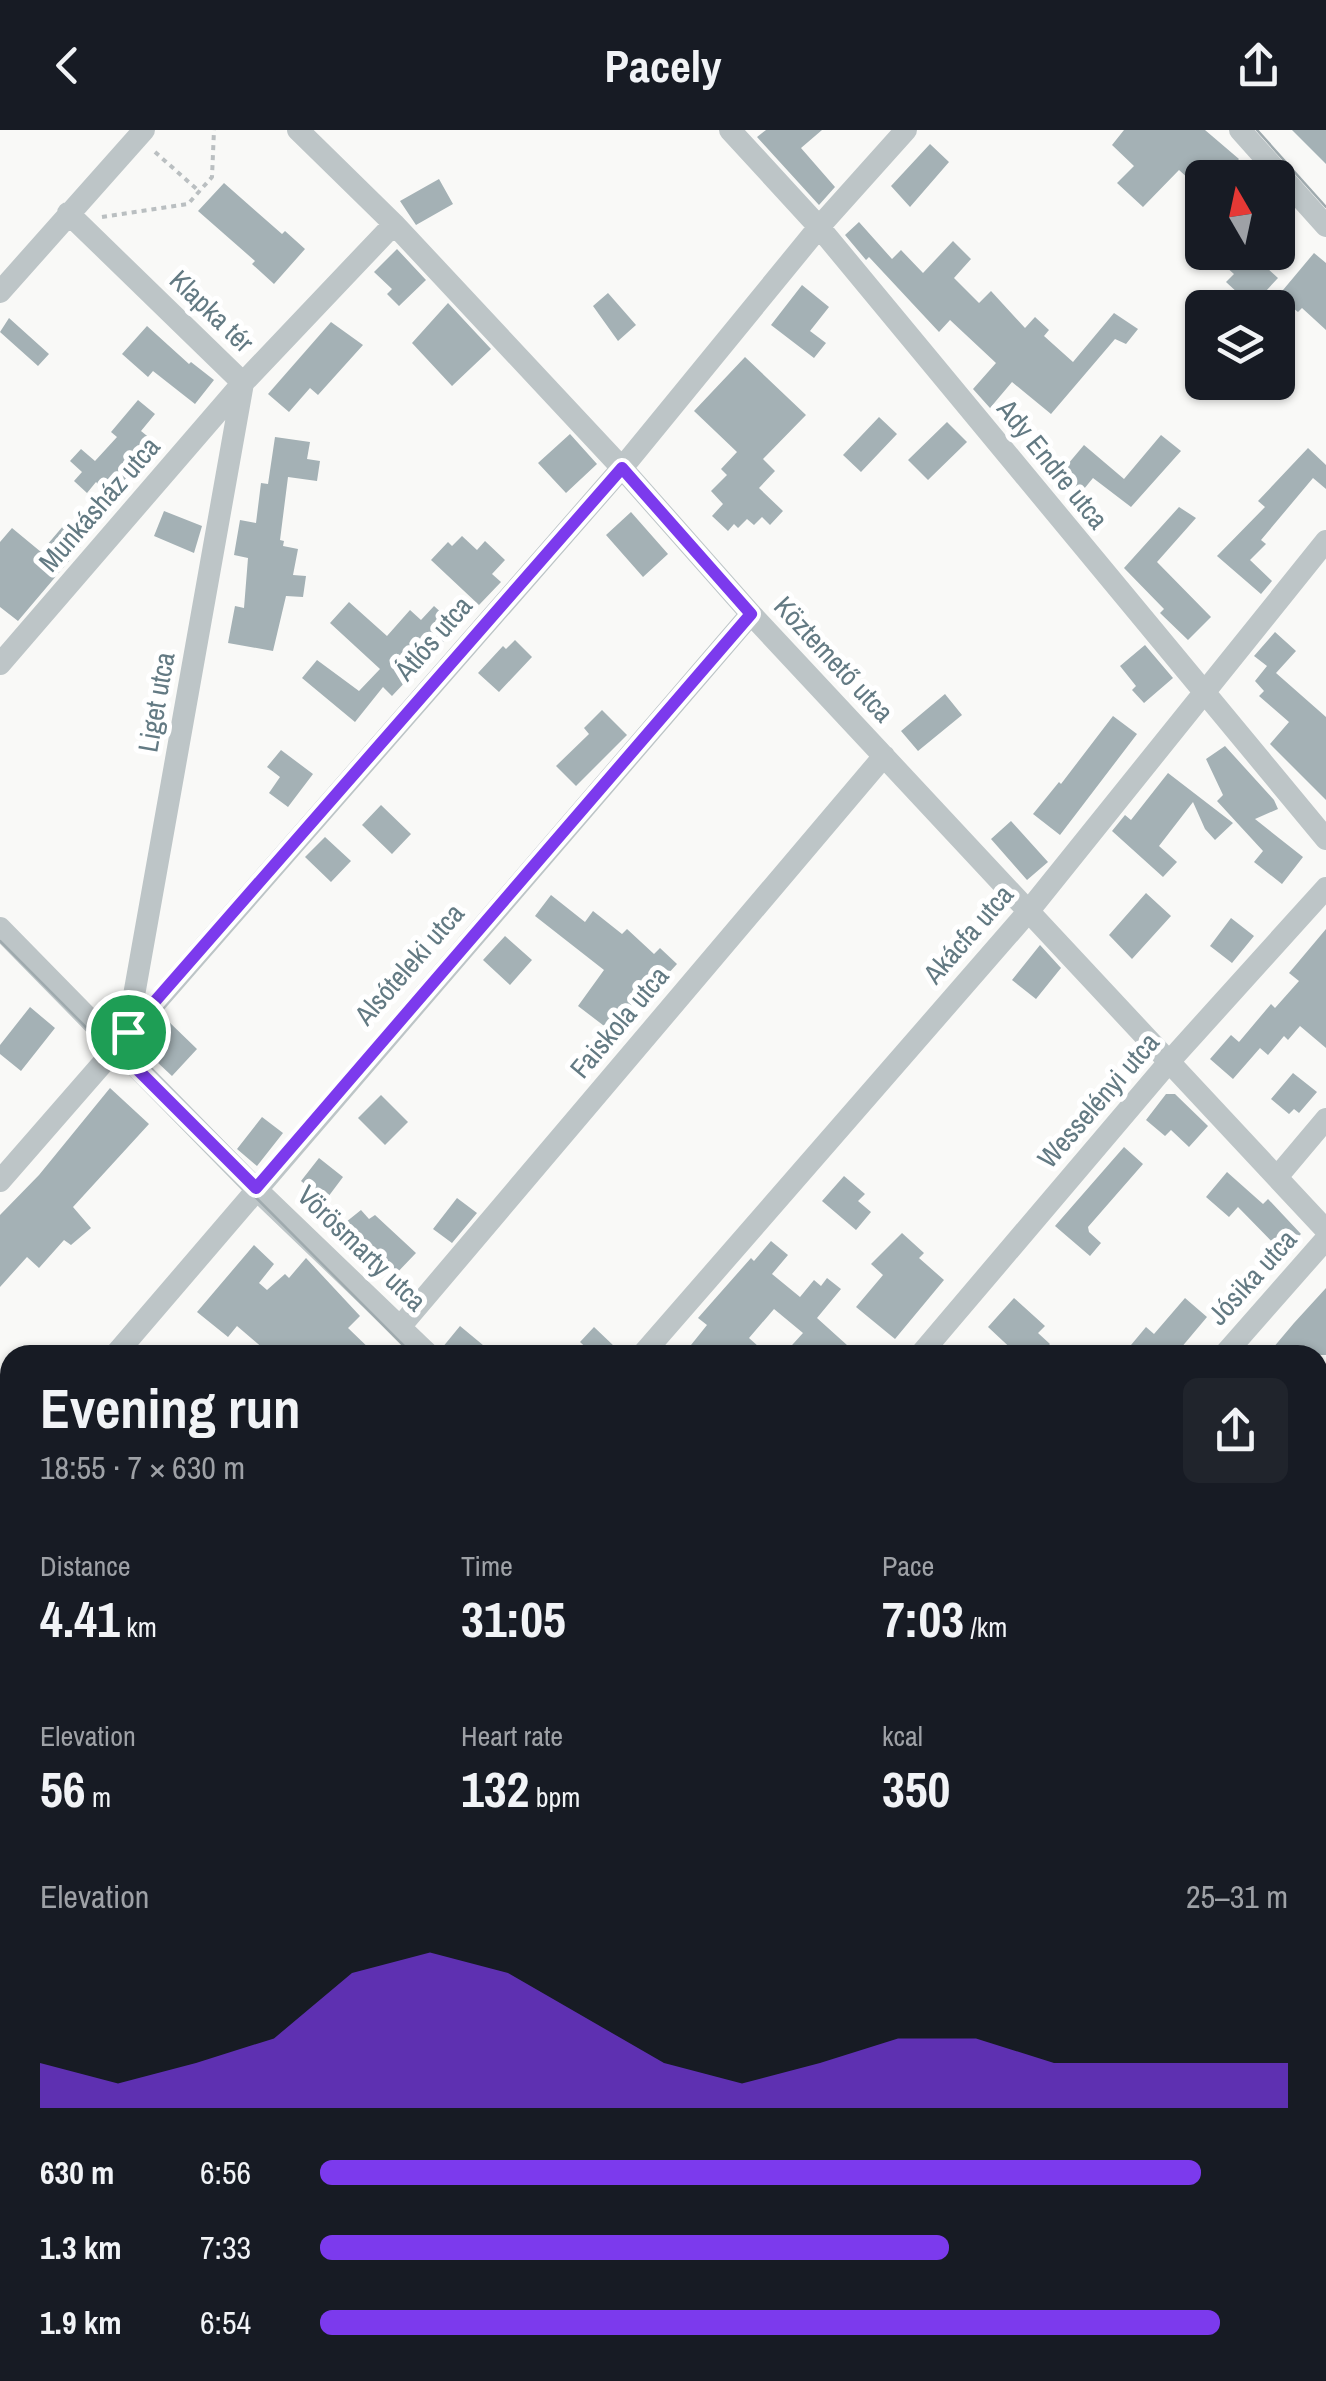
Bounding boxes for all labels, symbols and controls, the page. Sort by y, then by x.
text: Pacely [605,35,721,96]
icon: back [40,38,95,93]
icon: share [1231,38,1286,93]
north arrow [1185,160,1295,270]
map controls [1185,160,1295,400]
street label: Klapka tér [162,261,263,361]
button: layers [1185,290,1295,400]
street label: Ady Endre utca [988,390,1117,537]
street label: Munkásház utca [30,428,168,580]
street label: Átlós utca [385,587,481,689]
street label: Köztemető utca [766,588,902,730]
street label: Liget utca [129,649,184,755]
street label: Akácfa utca [914,876,1022,992]
street label: Alsóteleki utca [345,895,472,1034]
street label: Faiskola utca [561,958,677,1086]
pin [86,990,171,1075]
icon: arrive [101,1005,156,1060]
street label: Wesselényi utca [1029,1024,1168,1176]
street label: Vörösmarty utca [289,1177,435,1319]
street label: Jósika utca [1199,1221,1305,1333]
text: Evening run [40,1371,301,1445]
button: share [1183,1378,1288,1483]
text: 18:55 · 7 × 630 m [40,1446,245,1489]
text: Distance [40,1547,131,1585]
text: Time [461,1547,513,1585]
text: Pace [882,1547,934,1585]
text: 4.41 [40,1585,120,1653]
text: 31:05 [461,1585,566,1653]
text: 7:03 [882,1585,964,1653]
text: km [120,1608,157,1646]
text: /km [964,1608,1007,1646]
text: Elevation [40,1717,136,1755]
text: Heart rate [461,1717,563,1755]
text: kcal [882,1717,923,1755]
text: 56 [40,1755,86,1823]
text: 132 [461,1755,529,1823]
text: 350 [882,1755,950,1823]
text: m [86,1778,111,1816]
text: bpm [529,1778,580,1816]
text: Elevation [40,1875,149,1918]
text: 25–31 m [1186,1875,1288,1918]
text: 630 m [40,2151,114,2194]
text: 6:56 [200,2151,251,2194]
text: 1.3 km [40,2226,122,2269]
text: 7:33 [200,2226,251,2269]
text: 1.9 km [40,2301,122,2344]
text: 6:54 [200,2301,251,2344]

